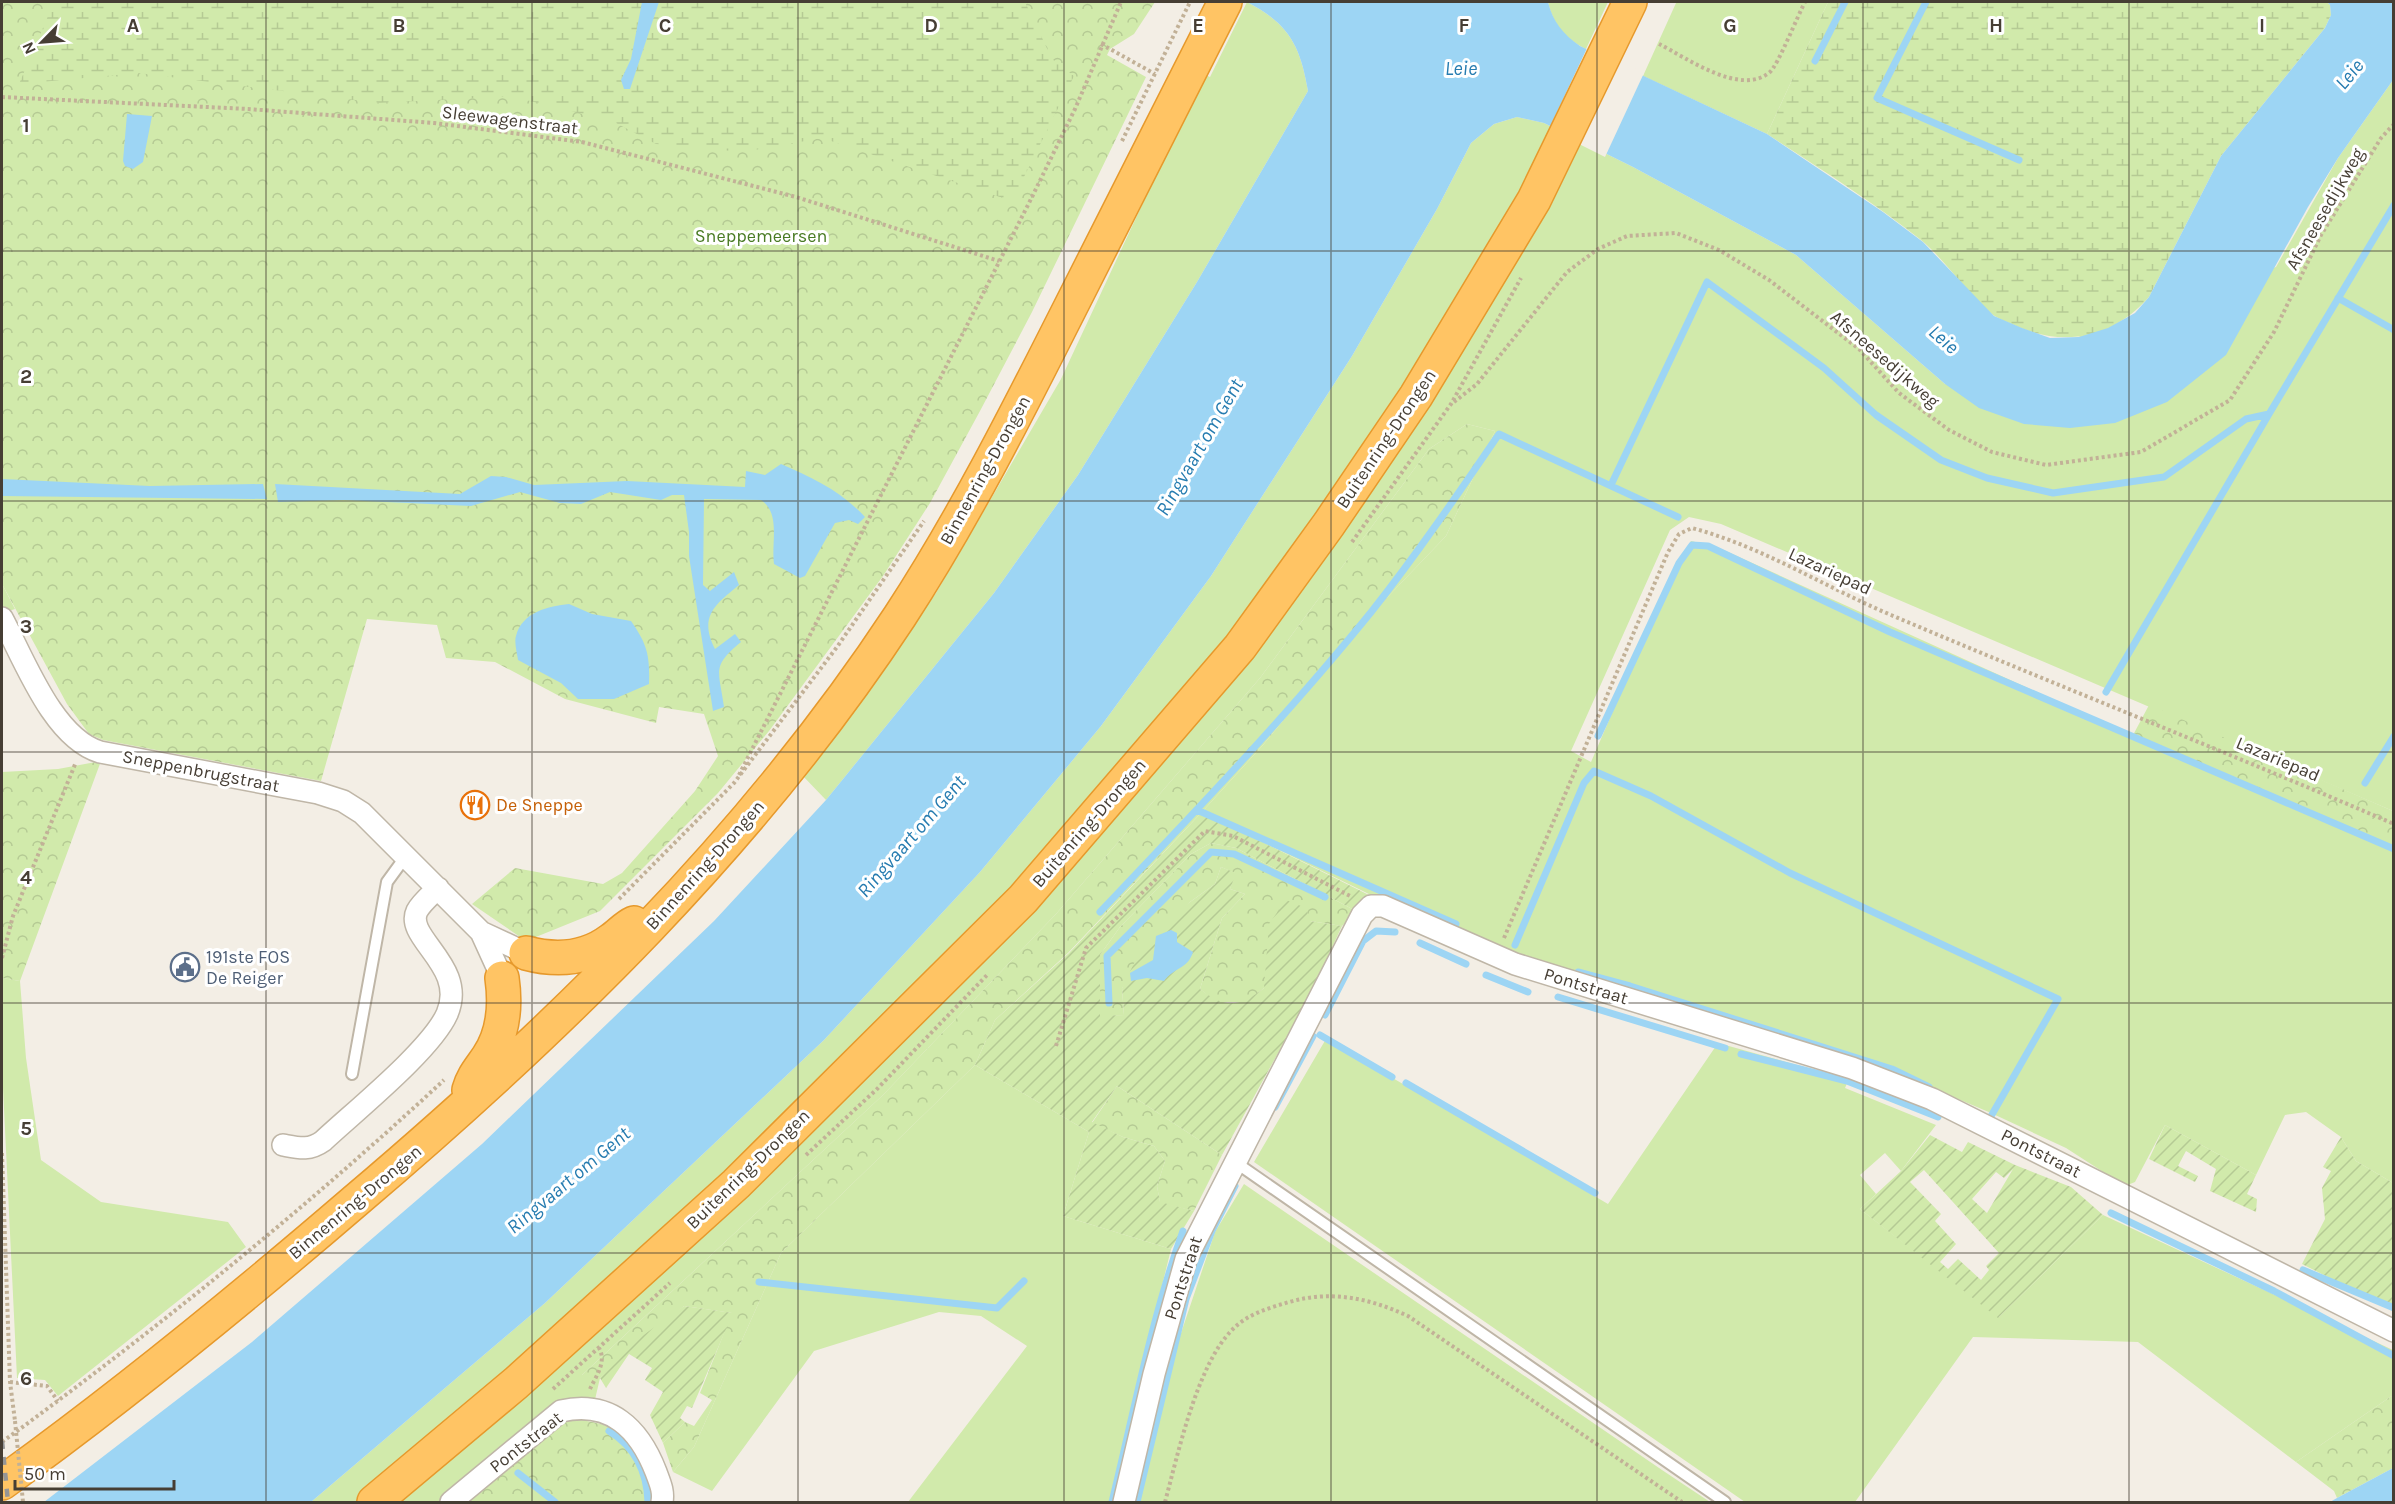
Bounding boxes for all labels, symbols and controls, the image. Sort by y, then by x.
north arrow [12,12,72,72]
text: A [127,14,140,37]
text: B [393,14,405,37]
text: C [659,14,671,37]
text: D [924,14,938,37]
text: E [1192,14,1204,37]
text: F [1459,14,1470,37]
text: G [1723,14,1737,37]
text: H [1989,14,2003,37]
text: I [2259,14,2265,37]
text: N [18,39,40,57]
water label: Leie [2330,55,2369,94]
water label: Leie [1445,57,1477,80]
street label: Sleewagenstraat [441,101,580,139]
text: 1 [22,114,30,137]
street label: Afsneesedijkweg [2281,144,2369,274]
park label: Sneppemeersen [695,225,827,247]
street label: Afsneesedijkweg [1826,306,1944,412]
water label: Leie [1924,320,1963,359]
text: 2 [20,365,32,388]
street label: Buitenring-Drongen [1331,365,1441,513]
water label: Ringvaart om Gent [1151,375,1248,520]
street label: Binnenring-Drongen [935,392,1035,548]
street label: Lazariepad [1785,542,1875,600]
text: 3 [20,615,32,638]
street label: Lazariepad [2233,731,2323,787]
street label: Sneppenbrugstraat [121,745,282,797]
street label: Buitenring-Drongen [1027,754,1151,892]
water label: Ringvaart om Gent [852,771,971,902]
restaurant icon: De Sneppe [459,789,491,821]
place label: De Sneppe [496,794,583,816]
street label: Binnenring-Drongen [641,796,769,934]
text: 4 [20,866,32,889]
place label: 191ste FOS De Reiger [206,946,290,989]
public building icon: 191ste FOS De Reiger [169,951,201,983]
street label: Pontstraat [1541,963,1631,1009]
street label: Buitenring-Drongen [682,1105,814,1233]
text: 5 [20,1117,32,1140]
water label: Ringvaart om Gent [502,1122,635,1239]
street label: Pontstraat [1997,1124,2085,1183]
street label: Binnenring-Drongen [284,1140,426,1264]
street label: Pontstraat [1159,1233,1207,1323]
text: 6 [20,1367,32,1390]
street label: Pontstraat [485,1406,567,1477]
scale bar [15,1453,174,1491]
text: 50 m [24,1463,66,1485]

